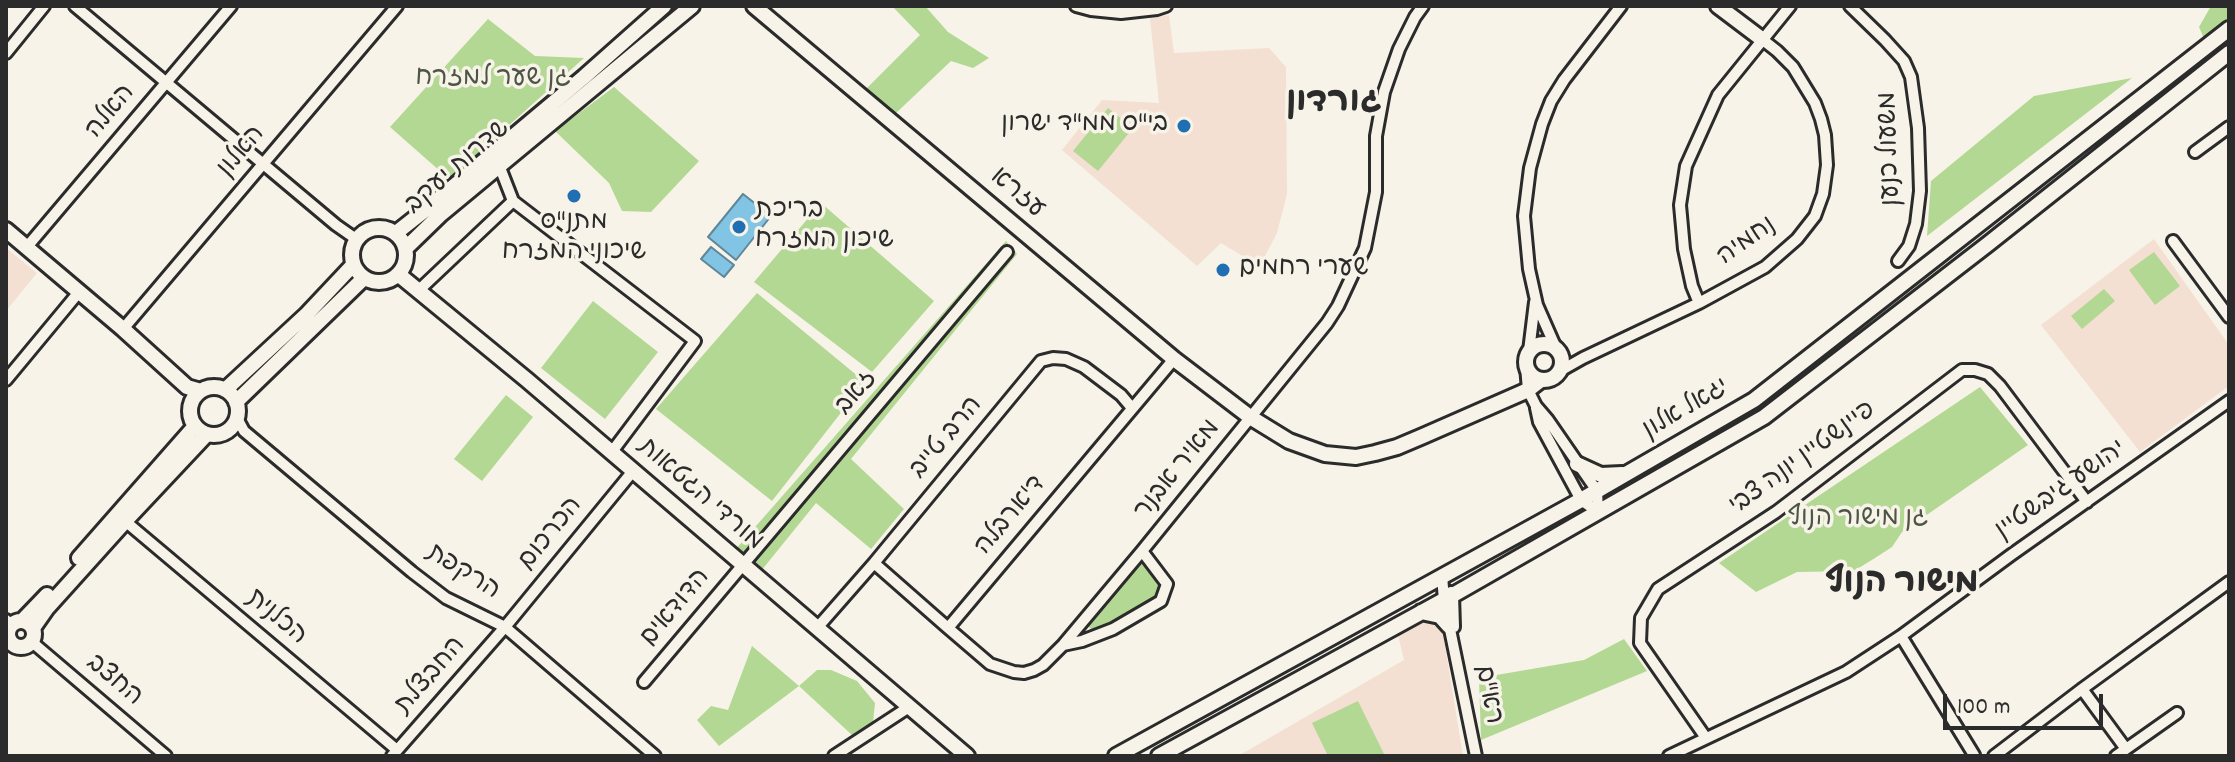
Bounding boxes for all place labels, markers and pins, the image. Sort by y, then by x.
place label: בי"ס ממ"ד ישרון [1001,110,1168,142]
marker: בי"ס ממ"ד ישרון [1175,117,1193,135]
marker: מתנ"ס שיכוני המזרח [565,187,583,205]
place label: בריכת שיכון המזרח [755,196,894,258]
place label: מתנ"ס שיכוני המזרח [502,208,646,270]
marker: בריכת שיכון המזרח [730,218,748,236]
place label: שערי רחמים [1239,254,1368,286]
marker: שערי רחמים [1214,261,1232,279]

